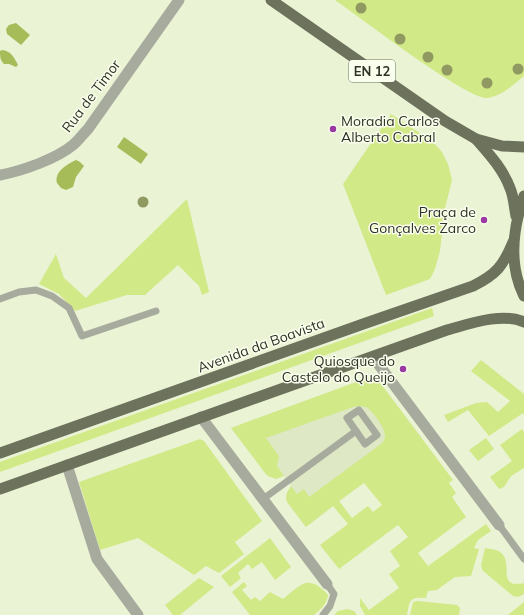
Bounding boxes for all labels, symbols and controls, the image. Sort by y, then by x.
street label: Rua de Timor [58,55,125,136]
road number: EN 12 [349,60,395,82]
place label: Moradia Carlos Alberto Cabral [341,112,439,146]
marker: Moradia Carlos Alberto Cabral [328,124,338,134]
place label: Praça de Gonçalves Zarco [369,203,476,237]
marker: Praça de Gonçalves Zarco [479,215,489,225]
street label: Avenida da Boavista [195,314,327,376]
place label: Quiosque do Castelo do Queijo [282,352,395,386]
marker: Quiosque do Castelo do Queijo [398,364,408,374]

